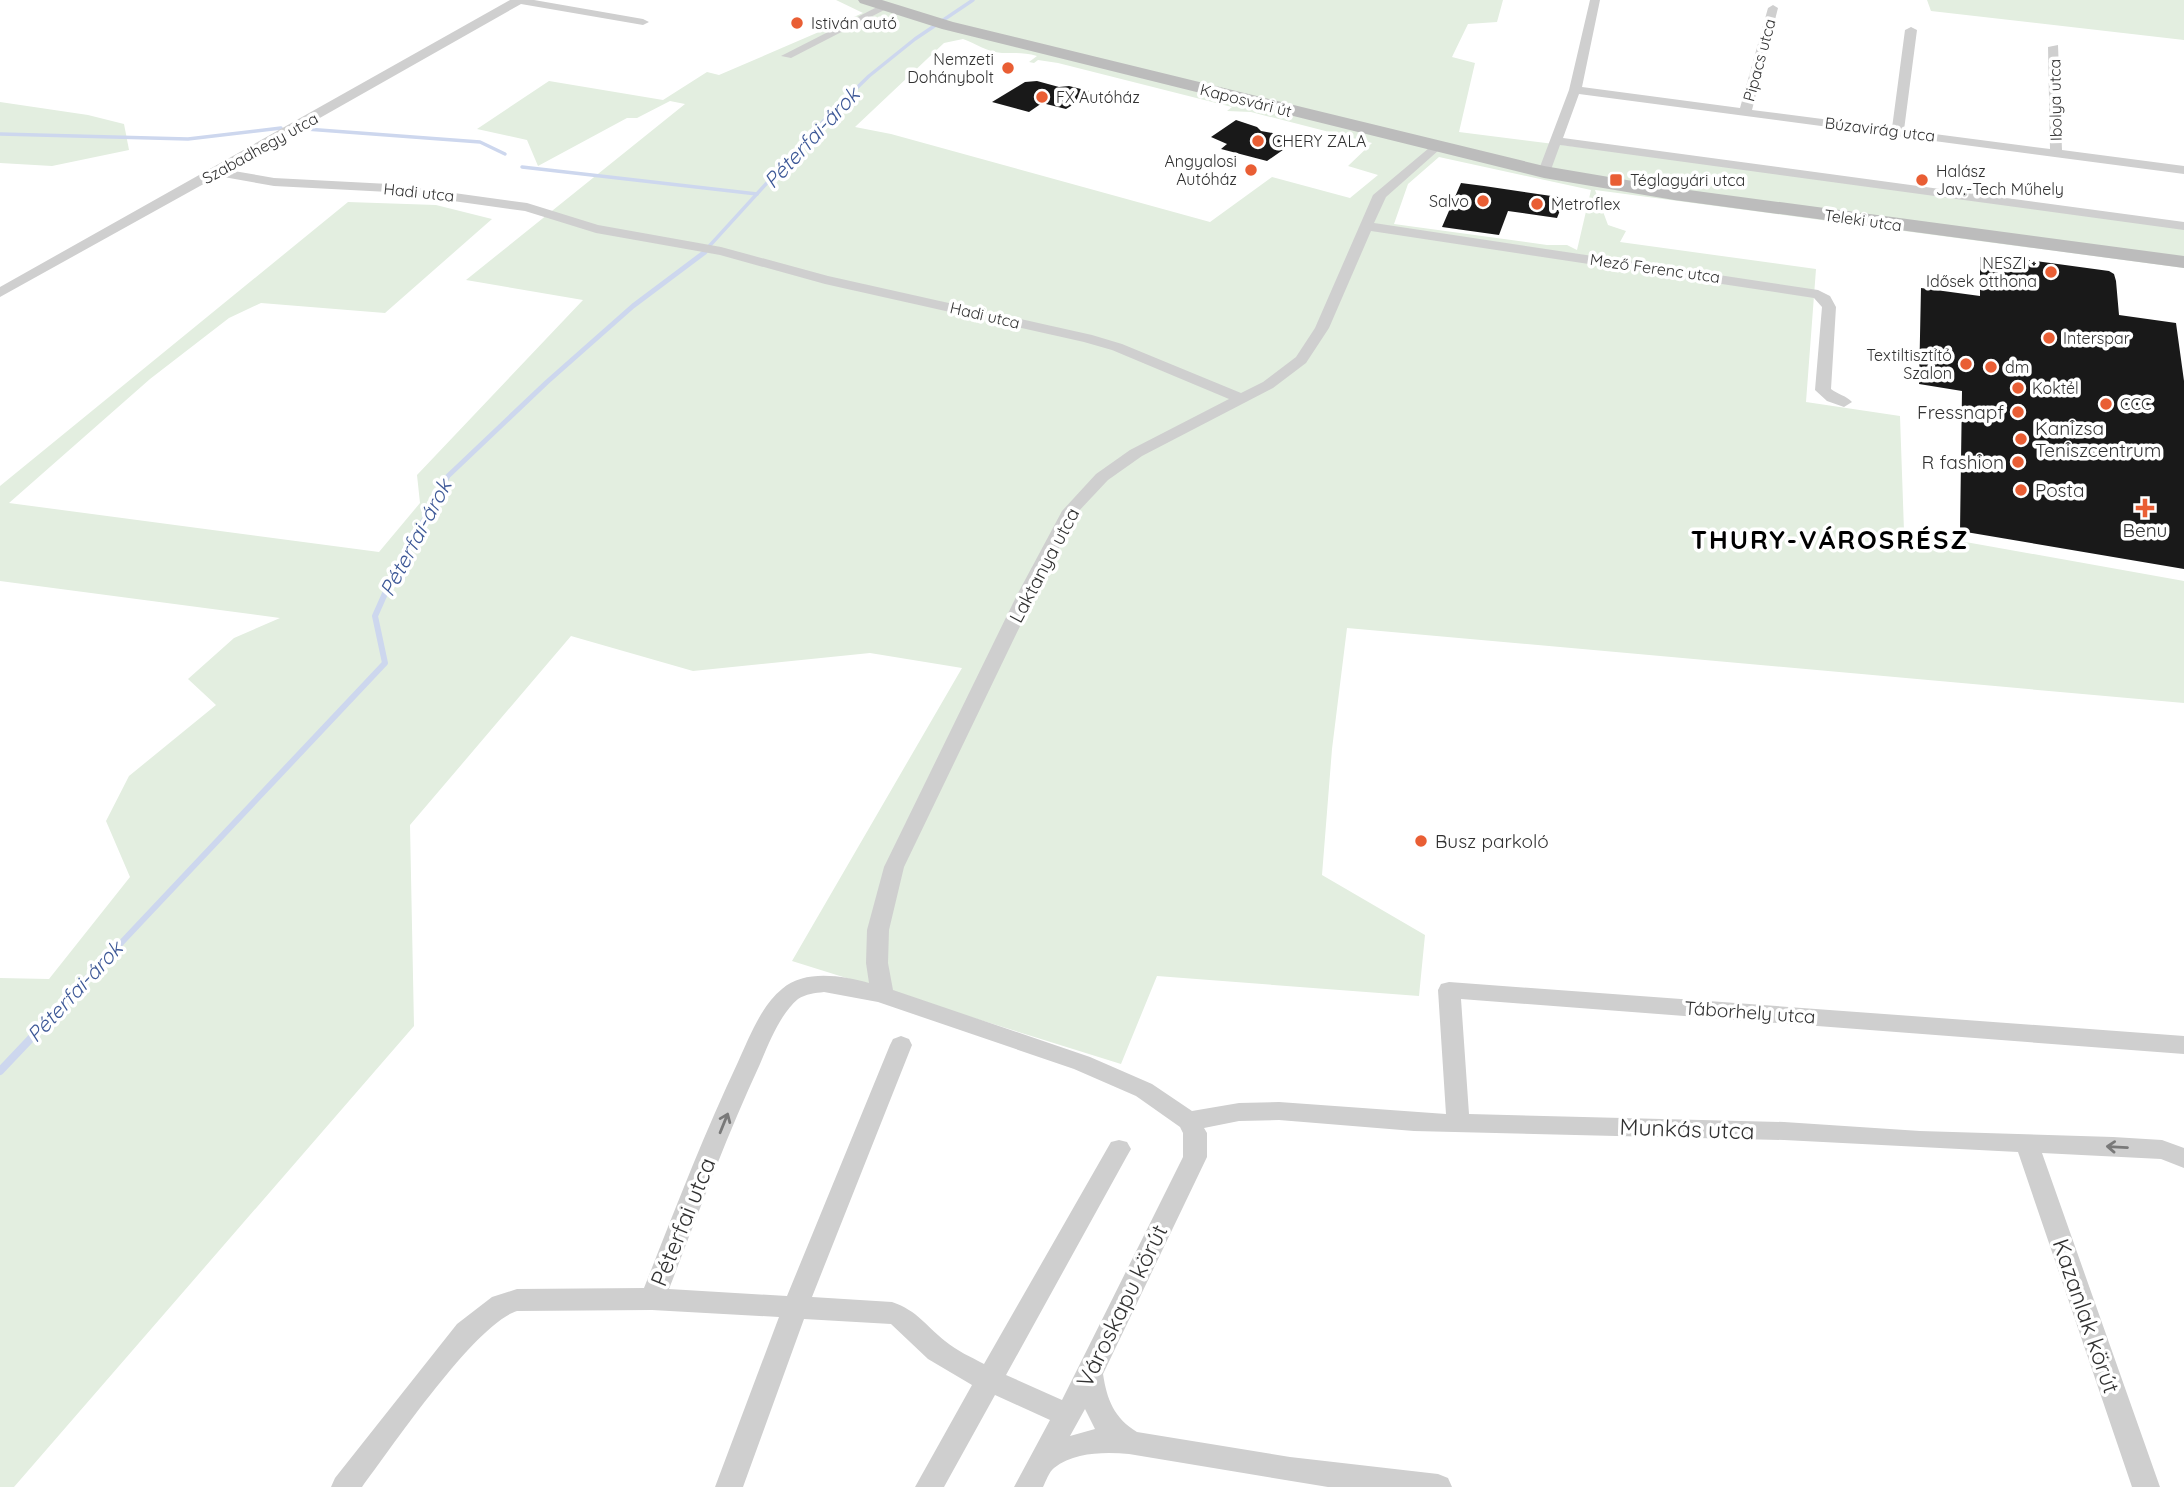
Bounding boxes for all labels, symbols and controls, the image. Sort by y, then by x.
place label: Istiván autó [811,13,897,33]
marker: Istiván autó [789,15,805,31]
street label: Pipacs utca [1738,16,1780,104]
place label: Nemzeti Dohánybolt [907,49,994,87]
street label: Ibolya utca [2044,59,2066,141]
marker: Nemzeti Dohánybolt [1000,60,1016,76]
street label: Kaposvári út [1198,79,1294,121]
water label: Péterfai-árok [758,80,866,193]
place label: FX Autóház [1056,87,1140,107]
marker: FX Autóház [1034,89,1050,105]
street label: Szabadhegy utca [199,108,321,188]
street label: Búzavirág utca [1824,112,1936,146]
place label: CHERY ZALA [1272,131,1366,151]
marker: CHERY ZALA [1250,133,1266,149]
place label: Angyalosi Autóház [1165,151,1237,189]
place label: Halász Jav.-Tech Műhely [1936,161,2064,199]
marker: Angyalosi Autóház [1243,162,1259,178]
place label: Téglagyári utca [1630,170,1745,190]
marker: Téglagyári utca [1608,172,1624,188]
marker: Halász Jav.-Tech Műhely [1914,172,1930,188]
street label: Hadi utca [383,178,455,206]
place label: Salvo [1429,191,1469,211]
marker: Salvo [1475,193,1491,209]
place label: Metroflex [1551,194,1621,214]
marker: Metroflex [1529,196,1545,212]
street label: Teleki utca [1823,205,1903,235]
street label: Mező Ferenc utca [1589,249,1721,287]
place label: NESZI - Idősek otthona [1926,253,2037,291]
marker: NESZI - Idősek otthona [2043,264,2059,280]
street label: Hadi utca [948,297,1022,333]
place label: Interspar [2063,328,2130,348]
marker: Interspar [2041,330,2057,346]
place label: Textiltisztító Szalon [1866,345,1952,383]
marker: Textiltisztító Szalon [1958,356,1974,372]
place label: dm [2005,357,2029,377]
marker: dm [1983,359,1999,375]
place label: Koktél [2032,378,2079,398]
marker: Koktél [2010,380,2026,396]
place label: CCC [2120,394,2151,414]
marker: CCC [2098,396,2114,412]
place label: Fressnapf [1917,400,2004,424]
marker: Fressnapf [2010,404,2026,420]
place label: Kanizsa Teniszcentrum [2035,416,2161,462]
marker: Kanizsa Teniszcentrum [2013,431,2029,447]
place label: R fashion [1922,450,2004,474]
marker: R fashion [2010,454,2026,470]
water label: Péterfai-árok [374,473,458,600]
place label: Posta [2035,478,2084,502]
marker: Posta [2013,482,2029,498]
marker: Benu [2137,500,2153,516]
street label: Laktanya utca [1004,503,1084,627]
place label: Benu [2123,518,2167,542]
district label: THURY-VÁROSRÉSZ [1691,523,1969,556]
place label: Busz parkoló [1435,829,1549,853]
marker: Busz parkoló [1413,833,1429,849]
water label: Péterfai-árok [21,934,129,1047]
street label: Táborhely utca [1684,995,1816,1029]
street label: Munkás utca [1619,1112,1755,1145]
one-way arrow [718,1113,731,1134]
one-way arrow [2107,1140,2129,1153]
street label: Péterfai utca [644,1153,721,1290]
street label: Városkapu körút [1070,1220,1174,1392]
street label: Kazanlak körút [2046,1235,2127,1397]

